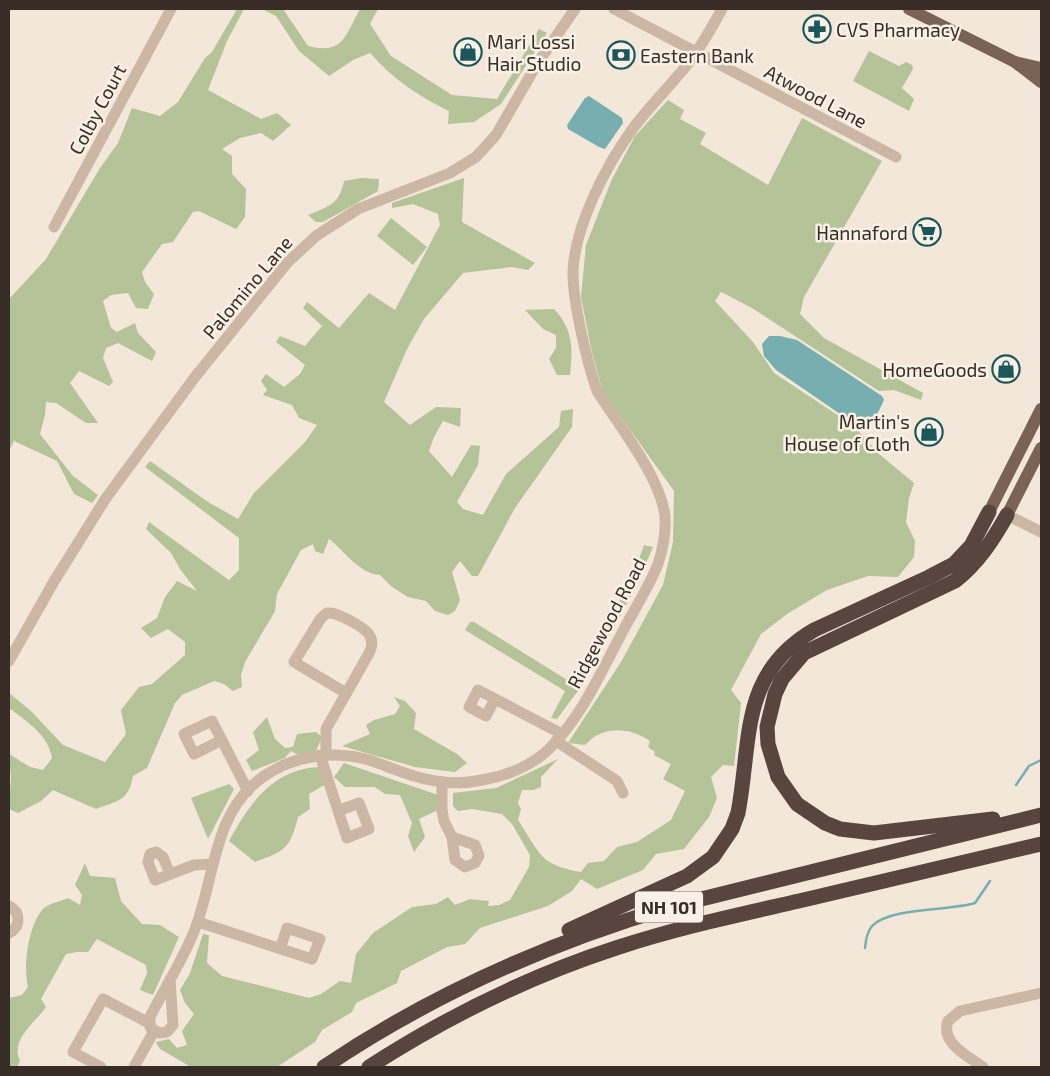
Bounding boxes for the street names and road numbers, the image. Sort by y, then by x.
street label: Atwood Lane [761,59,871,133]
street label: Colby Court [64,60,130,158]
street label: Palomino Lane [197,231,297,343]
street label: Ridgewood Road [562,554,650,692]
road number: NH 101 [635,892,703,922]

